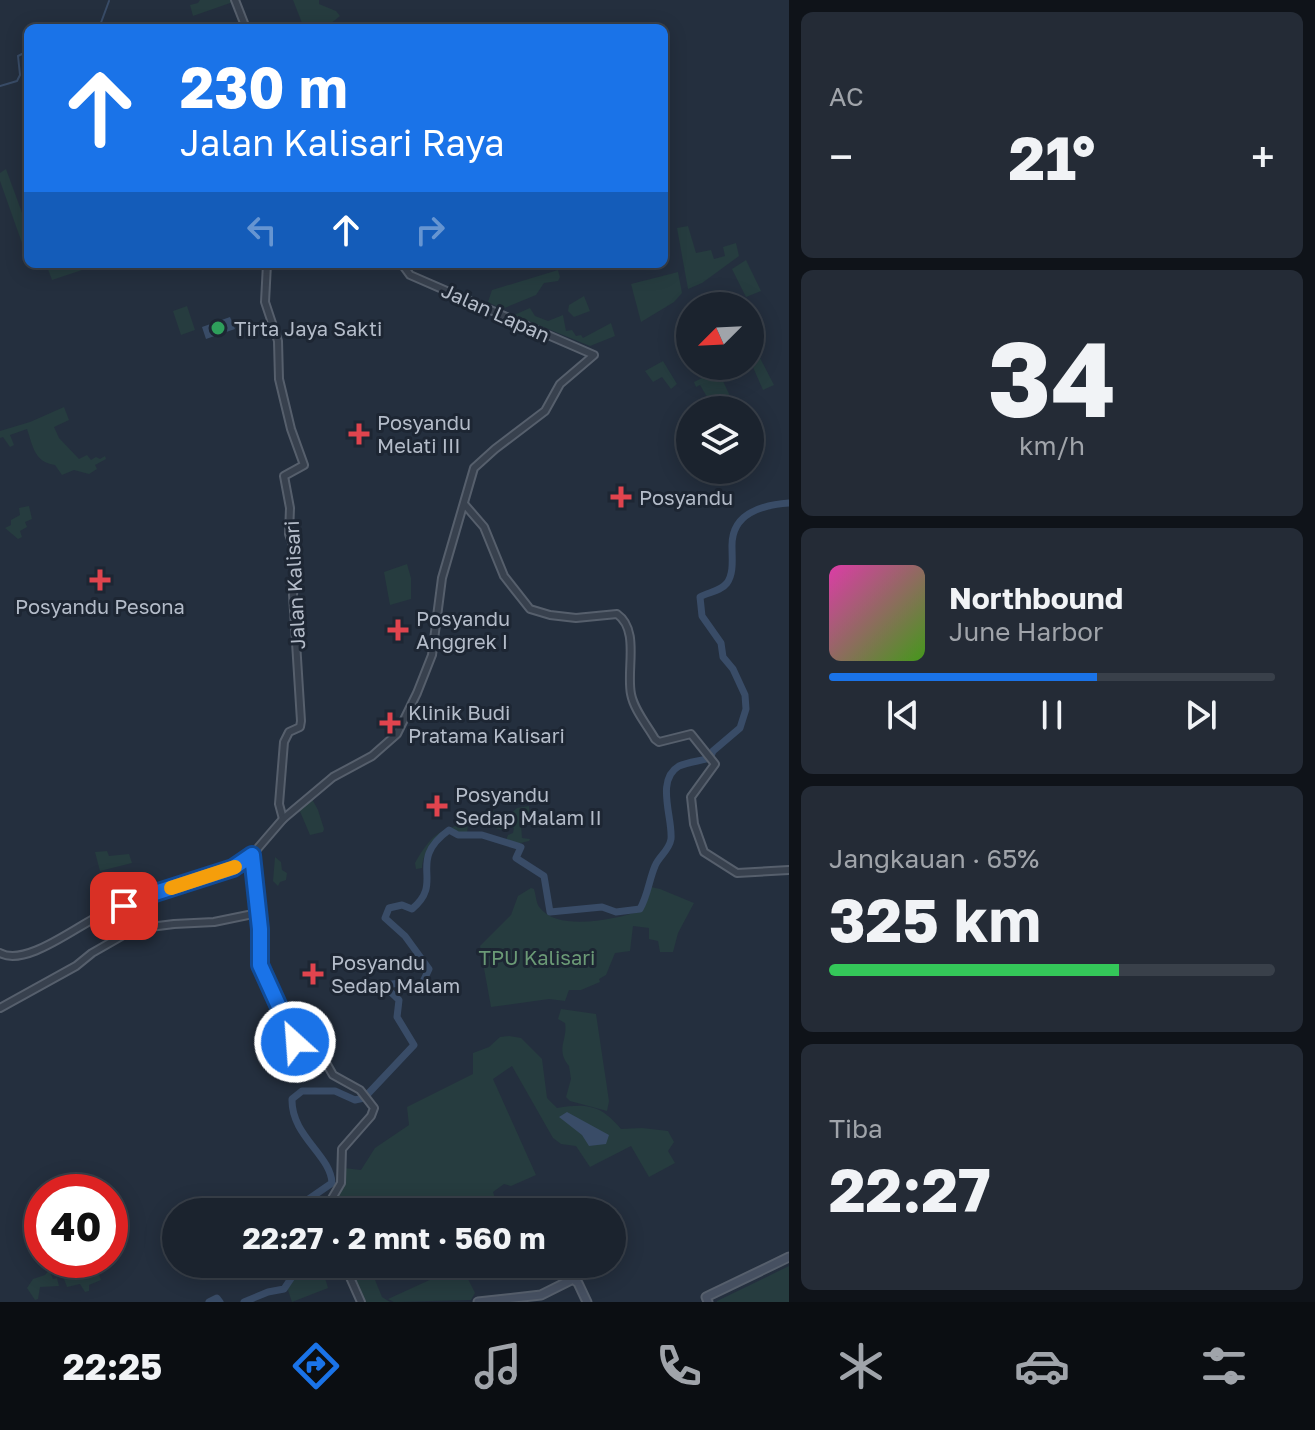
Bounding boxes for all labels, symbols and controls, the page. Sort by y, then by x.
text: 230 m [180,53,348,120]
icon: ahead [48,56,152,160]
text: AC [829,81,864,112]
text: Jalan Kalisari Raya [180,121,505,164]
text: 21° [1009,121,1095,193]
text: − [829,130,853,183]
text: + [1251,130,1275,183]
icon: left [240,208,284,252]
icon: ahead [324,208,368,252]
icon: right [408,208,452,252]
street label: Jalan Lapan [438,277,554,347]
north arrow [676,292,764,380]
map controls [676,292,764,484]
text: 34 [988,315,1116,440]
place label: Tirta Jaya Sakti [234,316,382,340]
marker: Tirta Jaya Sakti [209,319,227,337]
button: layers [676,396,764,484]
place label: Posyandu Melati III [377,410,471,457]
marker: Posyandu Melati III [348,423,370,445]
text: km/h [1019,430,1085,461]
place label: Posyandu [639,485,733,509]
marker: Posyandu [610,486,632,508]
street label: Jalan Kalisari [279,520,309,650]
marker: Posyandu Pesona [89,569,111,591]
text: Northbound [949,580,1123,616]
place label: Posyandu Pesona [15,594,185,618]
place label: Posyandu Anggrek I [416,606,510,653]
text: June Harbor [949,616,1103,647]
marker: Posyandu Anggrek I [387,619,409,641]
icon: previous [881,693,925,737]
icon: pause [1030,693,1074,737]
icon: next [1179,693,1223,737]
place label: Klinik Budi Pratama Kalisari [408,700,565,747]
marker: Klinik Budi Pratama Kalisari [379,712,401,734]
place label: Posyandu Sedap Malam II [455,782,602,829]
marker: Posyandu Sedap Malam II [426,795,448,817]
text: Jangkauan · 65% [829,843,1039,874]
pin [90,872,158,940]
text: 325 km [829,883,1041,955]
icon: arrive [102,884,146,928]
park label: TPU Kalisari [479,945,595,969]
place label: Posyandu Sedap Malam [331,950,460,997]
marker: Posyandu Sedap Malam [302,963,324,985]
position arrow [253,1000,337,1084]
text: Tiba [829,1113,883,1144]
text: 22:27 [829,1153,991,1225]
speed limit sign: 40 [24,1174,128,1278]
text: 22:27 · 2 mnt · 560 m [243,1220,545,1256]
icon: directions [288,1338,344,1394]
icon: music [470,1338,526,1394]
icon: phone [651,1338,707,1394]
icon: climate [833,1338,889,1394]
icon: car [1014,1338,1070,1394]
icon: filters [1196,1338,1252,1394]
text: 22:25 [63,1345,162,1388]

